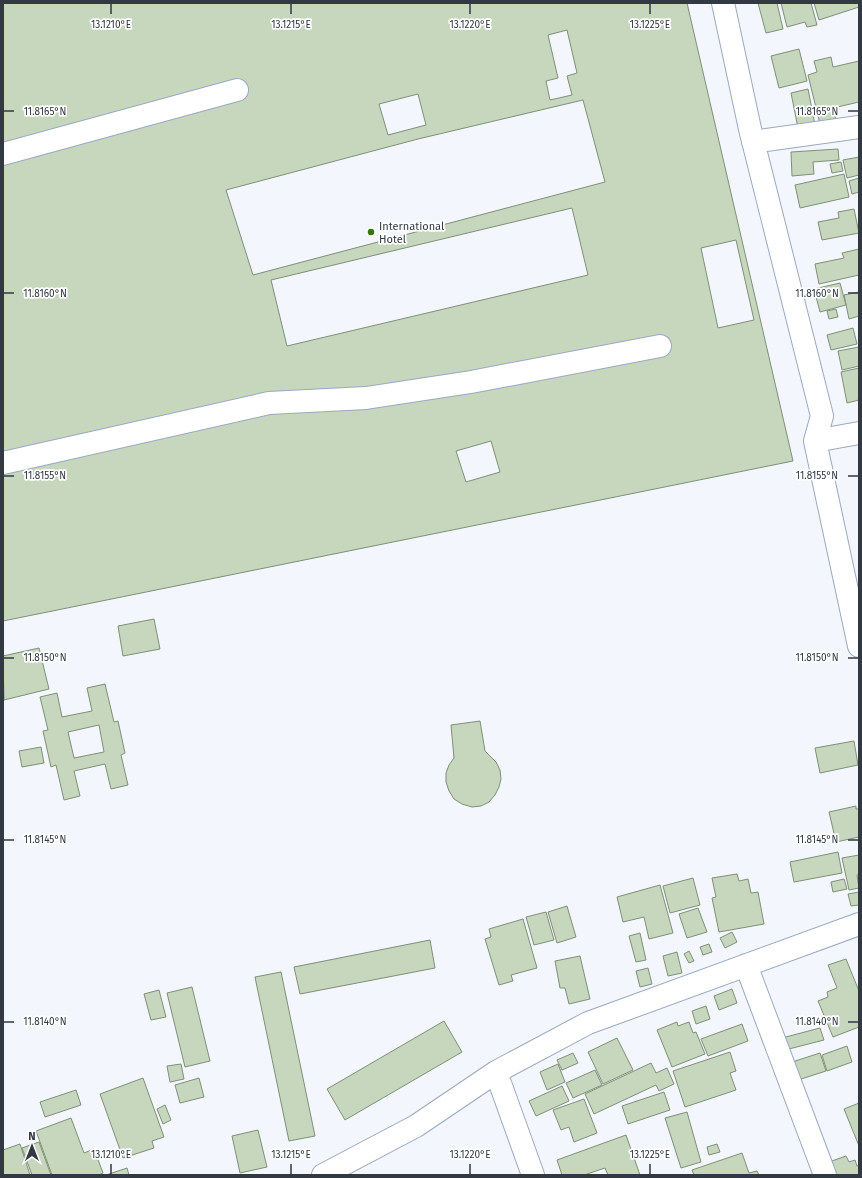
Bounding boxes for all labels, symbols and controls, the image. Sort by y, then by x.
text: 13.1210°E [91,19,131,31]
text: 13.1215°E [271,19,311,31]
text: 13.1220°E [449,19,491,31]
text: 13.1225°E [630,19,670,31]
text: 11.8165°N [24,106,66,118]
text: 11.8165°N [796,106,838,118]
place label: International Hotel [379,220,444,246]
marker: International Hotel [366,227,376,237]
text: 11.8160°N [23,288,67,300]
text: 11.8160°N [795,288,839,300]
text: 11.8155°N [24,470,66,482]
text: 11.8155°N [796,470,838,482]
text: 11.8150°N [23,652,67,664]
text: 11.8150°N [795,652,839,664]
text: 11.8145°N [24,834,66,846]
text: 11.8145°N [796,834,838,846]
text: 11.8140°N [23,1016,67,1028]
text: 11.8140°N [795,1016,839,1028]
north arrow [12,1126,52,1166]
text: N [28,1130,36,1143]
text: 13.1210°E [91,1149,131,1161]
text: 13.1215°E [271,1149,311,1161]
text: 13.1220°E [449,1149,491,1161]
text: 13.1225°E [630,1149,670,1161]

